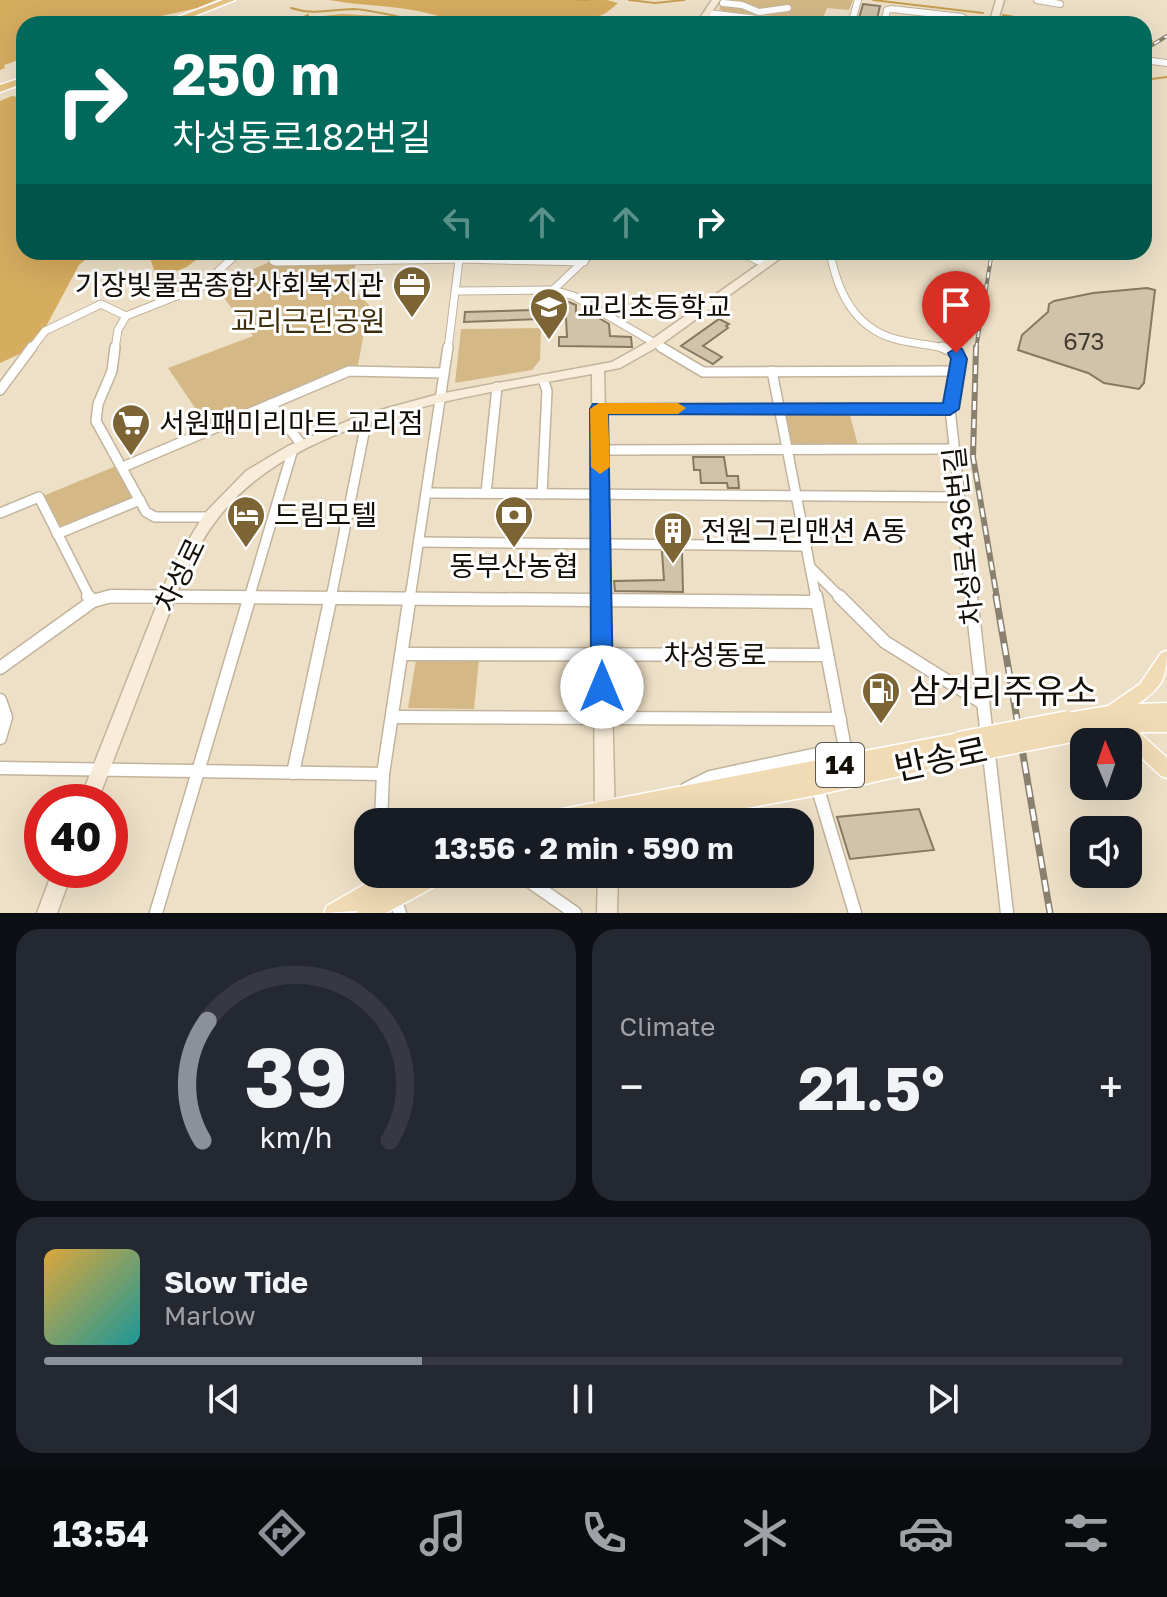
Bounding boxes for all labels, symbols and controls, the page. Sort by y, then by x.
text: 250 m [172,40,340,107]
icon: right [40,48,144,152]
text: 차성동로182번길 [172,115,431,158]
icon: left [436,200,480,244]
icon: ahead [520,200,564,244]
icon: ahead [604,200,648,244]
icon: right [688,200,732,244]
office icon: 기장빛물꿈종합사회복지관 [391,264,433,319]
place label: 기장빛물꿈종합사회복지관 [75,268,384,301]
pin [922,271,990,353]
icon: arrive [934,283,978,327]
school or university icon: 교리초등학교 [528,286,570,341]
place label: 교리초등학교 [577,290,732,323]
park label: 교리근린공원 [231,304,385,337]
house number: 673 [1063,326,1105,355]
supermarket icon: 서원패미리마트 교리점 [110,402,152,457]
place label: 서원패미리마트 교리점 [159,406,424,439]
street label: 차성로436번길 [937,445,988,627]
hotel icon: 드림모텔 [225,494,267,549]
bank icon: 동부산농협 [493,494,535,549]
place label: 드림모텔 [274,498,377,531]
building icon: 전원그린맨션 A동 [652,510,694,565]
place label: 전원그린맨션 A동 [701,514,907,547]
street label: 차성로 [148,533,211,617]
place label: 동부산농협 [450,549,578,582]
street label: 차성동로 [663,638,767,671]
position arrow [560,645,644,729]
fuel station icon: 삼거리주유소 [860,670,902,725]
place label: 삼거리주유소 [909,670,1097,710]
north arrow [1070,728,1142,800]
map controls [1070,728,1142,888]
street label: 반송로 [891,729,991,787]
road number: 14 [816,743,864,787]
speed limit sign: 40 [24,784,128,888]
button: sound [1070,816,1142,888]
text: 13:56 · 2 min · 590 m [435,830,733,866]
text: Climate [620,1011,715,1042]
text: 39 [244,1025,348,1125]
text: 21.5° [798,1051,945,1123]
text: − [620,1060,644,1113]
text: + [1099,1060,1123,1113]
text: km/h [259,1120,332,1154]
text: Slow Tide [164,1264,308,1300]
text: Marlow [164,1300,256,1331]
icon: previous [202,1377,246,1421]
icon: pause [561,1377,605,1421]
icon: next [921,1377,965,1421]
icon: directions [254,1505,310,1561]
icon: music [415,1505,471,1561]
icon: phone [576,1505,632,1561]
icon: climate [737,1505,793,1561]
icon: car [898,1505,954,1561]
icon: filters [1058,1505,1114,1561]
text: 13:54 [52,1512,149,1555]

